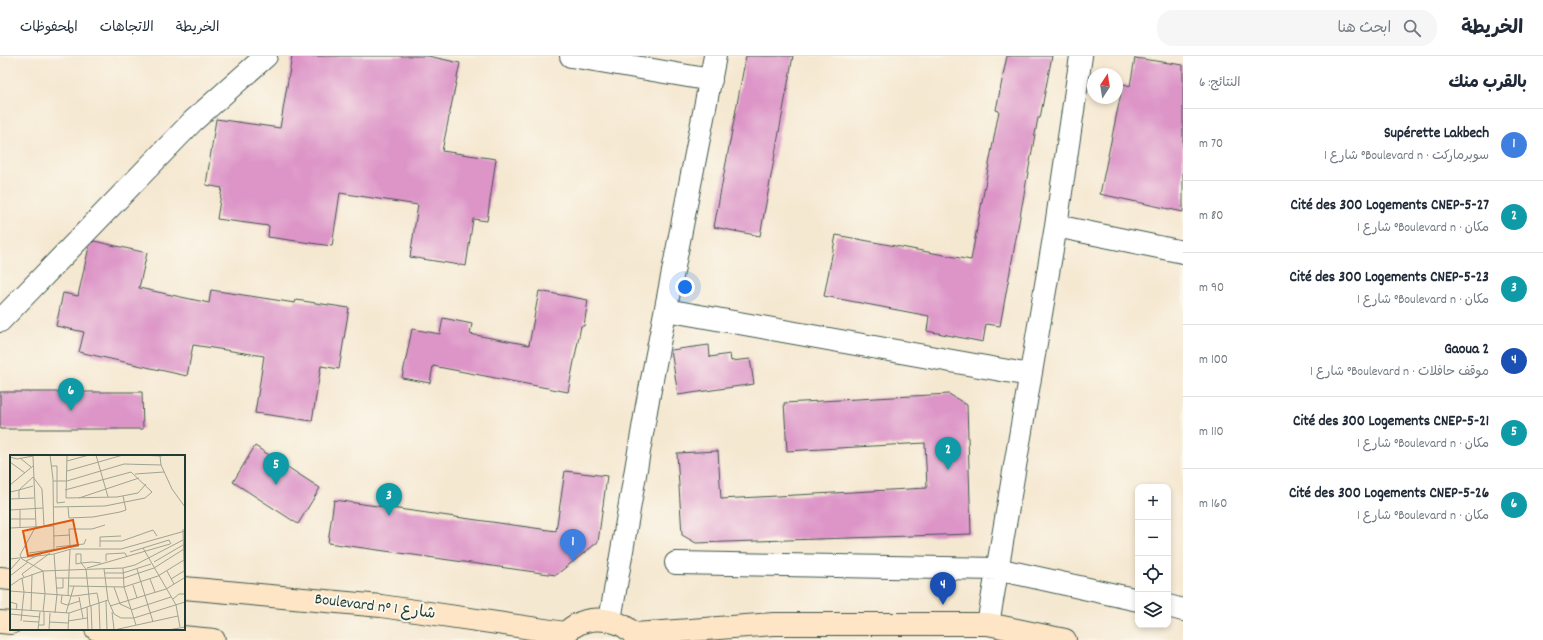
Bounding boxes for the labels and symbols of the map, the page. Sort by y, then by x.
north arrow [1087,68,1123,104]
your location [675,277,695,297]
pin: 6 [58,378,84,411]
pin: 2 [935,437,961,470]
pin: 5 [263,452,289,485]
inset map [10,455,185,630]
pin: 3 [376,483,402,516]
pin: 1 [560,529,586,562]
pin: 4 [930,572,956,605]
street label: Boulevard n° شارع 1 [313,588,437,626]

